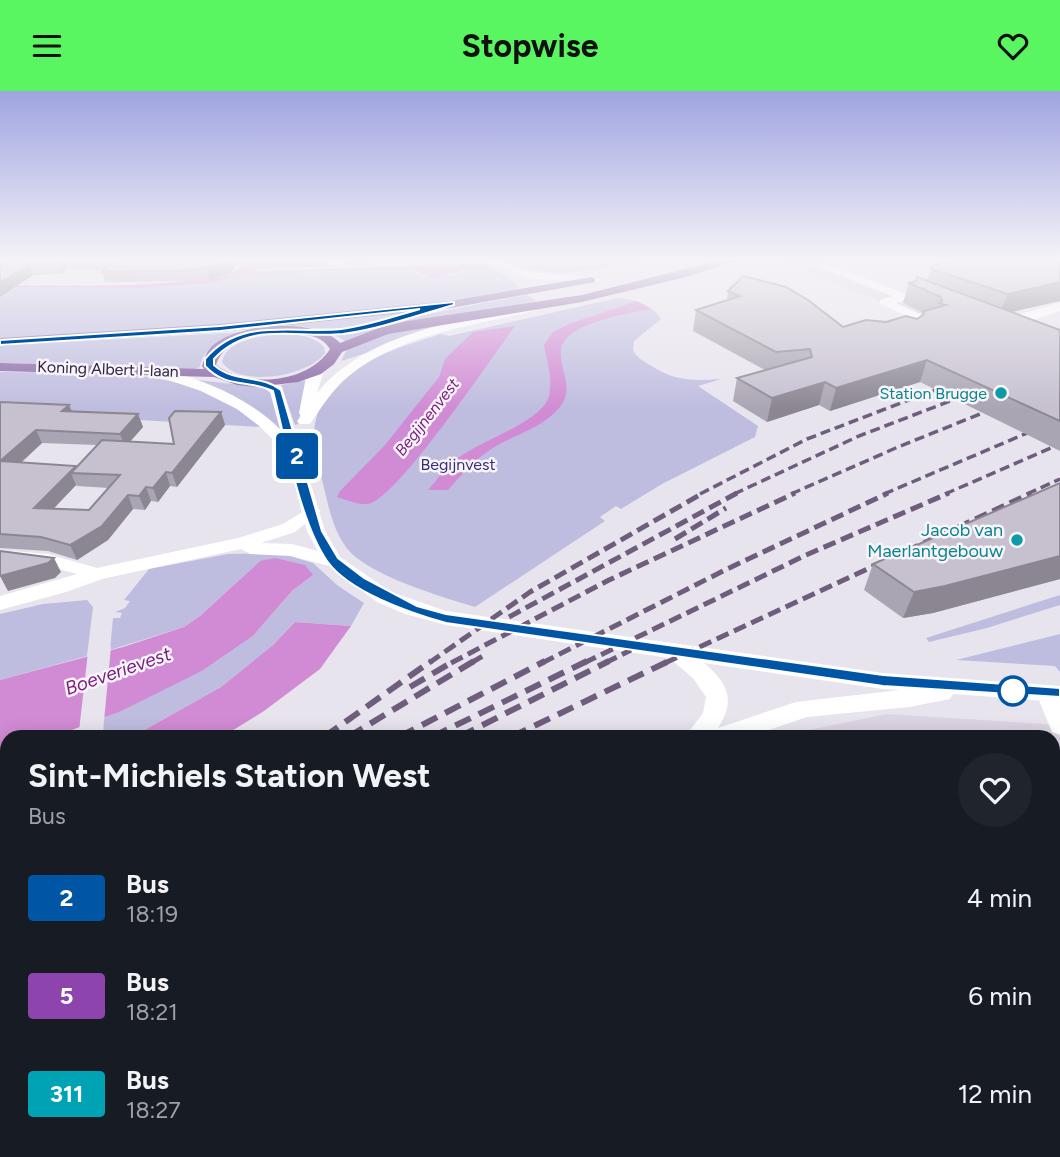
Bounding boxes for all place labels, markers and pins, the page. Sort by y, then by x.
place label: Station Brugge [879,384,987,403]
marker: Station Brugge [993,385,1009,401]
place label: Jacob van Maerlantgebouw [867,519,1003,562]
marker: Jacob van Maerlantgebouw [1009,532,1025,548]
unlabelled marker [998,676,1028,706]

